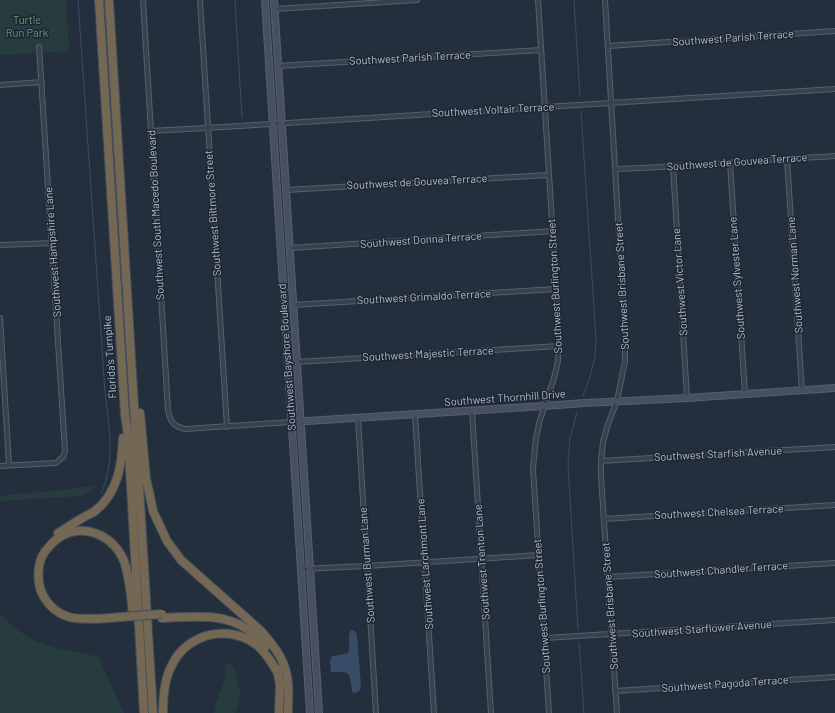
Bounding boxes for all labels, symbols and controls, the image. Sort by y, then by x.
park label: Turtle Run Park [6,13,48,39]
street label: Southwest Parish Terrace [672,27,794,49]
street label: Southwest Parish Terrace [349,48,471,68]
street label: Southwest Voltair Terrace [431,100,555,120]
street label: Southwest South Macedo Boulevard [145,129,167,301]
street label: Southwest Biltmore Street [202,149,224,277]
street label: Southwest de Gouvea Terrace [666,150,808,174]
street label: Southwest de Gouvea Terrace [346,172,488,192]
street label: Southwest Hampshire Lane [42,186,64,318]
street label: Southwest Sylvester Lane [726,216,748,340]
street label: Southwest Norman Lane [784,216,806,334]
street label: Southwest Burlington Street [545,218,565,354]
street label: Southwest Brisbane Street [612,222,632,350]
street label: Southwest Victor Lane [670,228,690,336]
street label: Southwest Donna Terrace [360,229,482,251]
street label: Southwest Bayshore Boulevard [275,283,299,431]
street label: Southwest Grimaldo Terrace [356,287,492,307]
street label: Florida's Turnpike [101,315,119,399]
street label: Southwest Majestic Terrace [362,344,494,364]
street label: Southwest Thornhill Drive [444,387,566,409]
street label: Southwest Starfish Avenue [654,444,782,464]
street label: Southwest Larchmont Lane [414,498,436,630]
street label: Southwest Chelsea Terrace [654,502,784,522]
street label: Southwest Trenton Lane [471,504,493,620]
street label: Southwest Burman Lane [356,507,378,623]
street label: Southwest Burlington Street [531,538,553,674]
street label: Southwest Brisbane Street [599,542,621,670]
street label: Southwest Chandler Terrace [654,559,788,581]
street label: Southwest Starflower Avenue [632,618,772,640]
street label: Southwest Pagoda Terrace [661,673,789,695]

